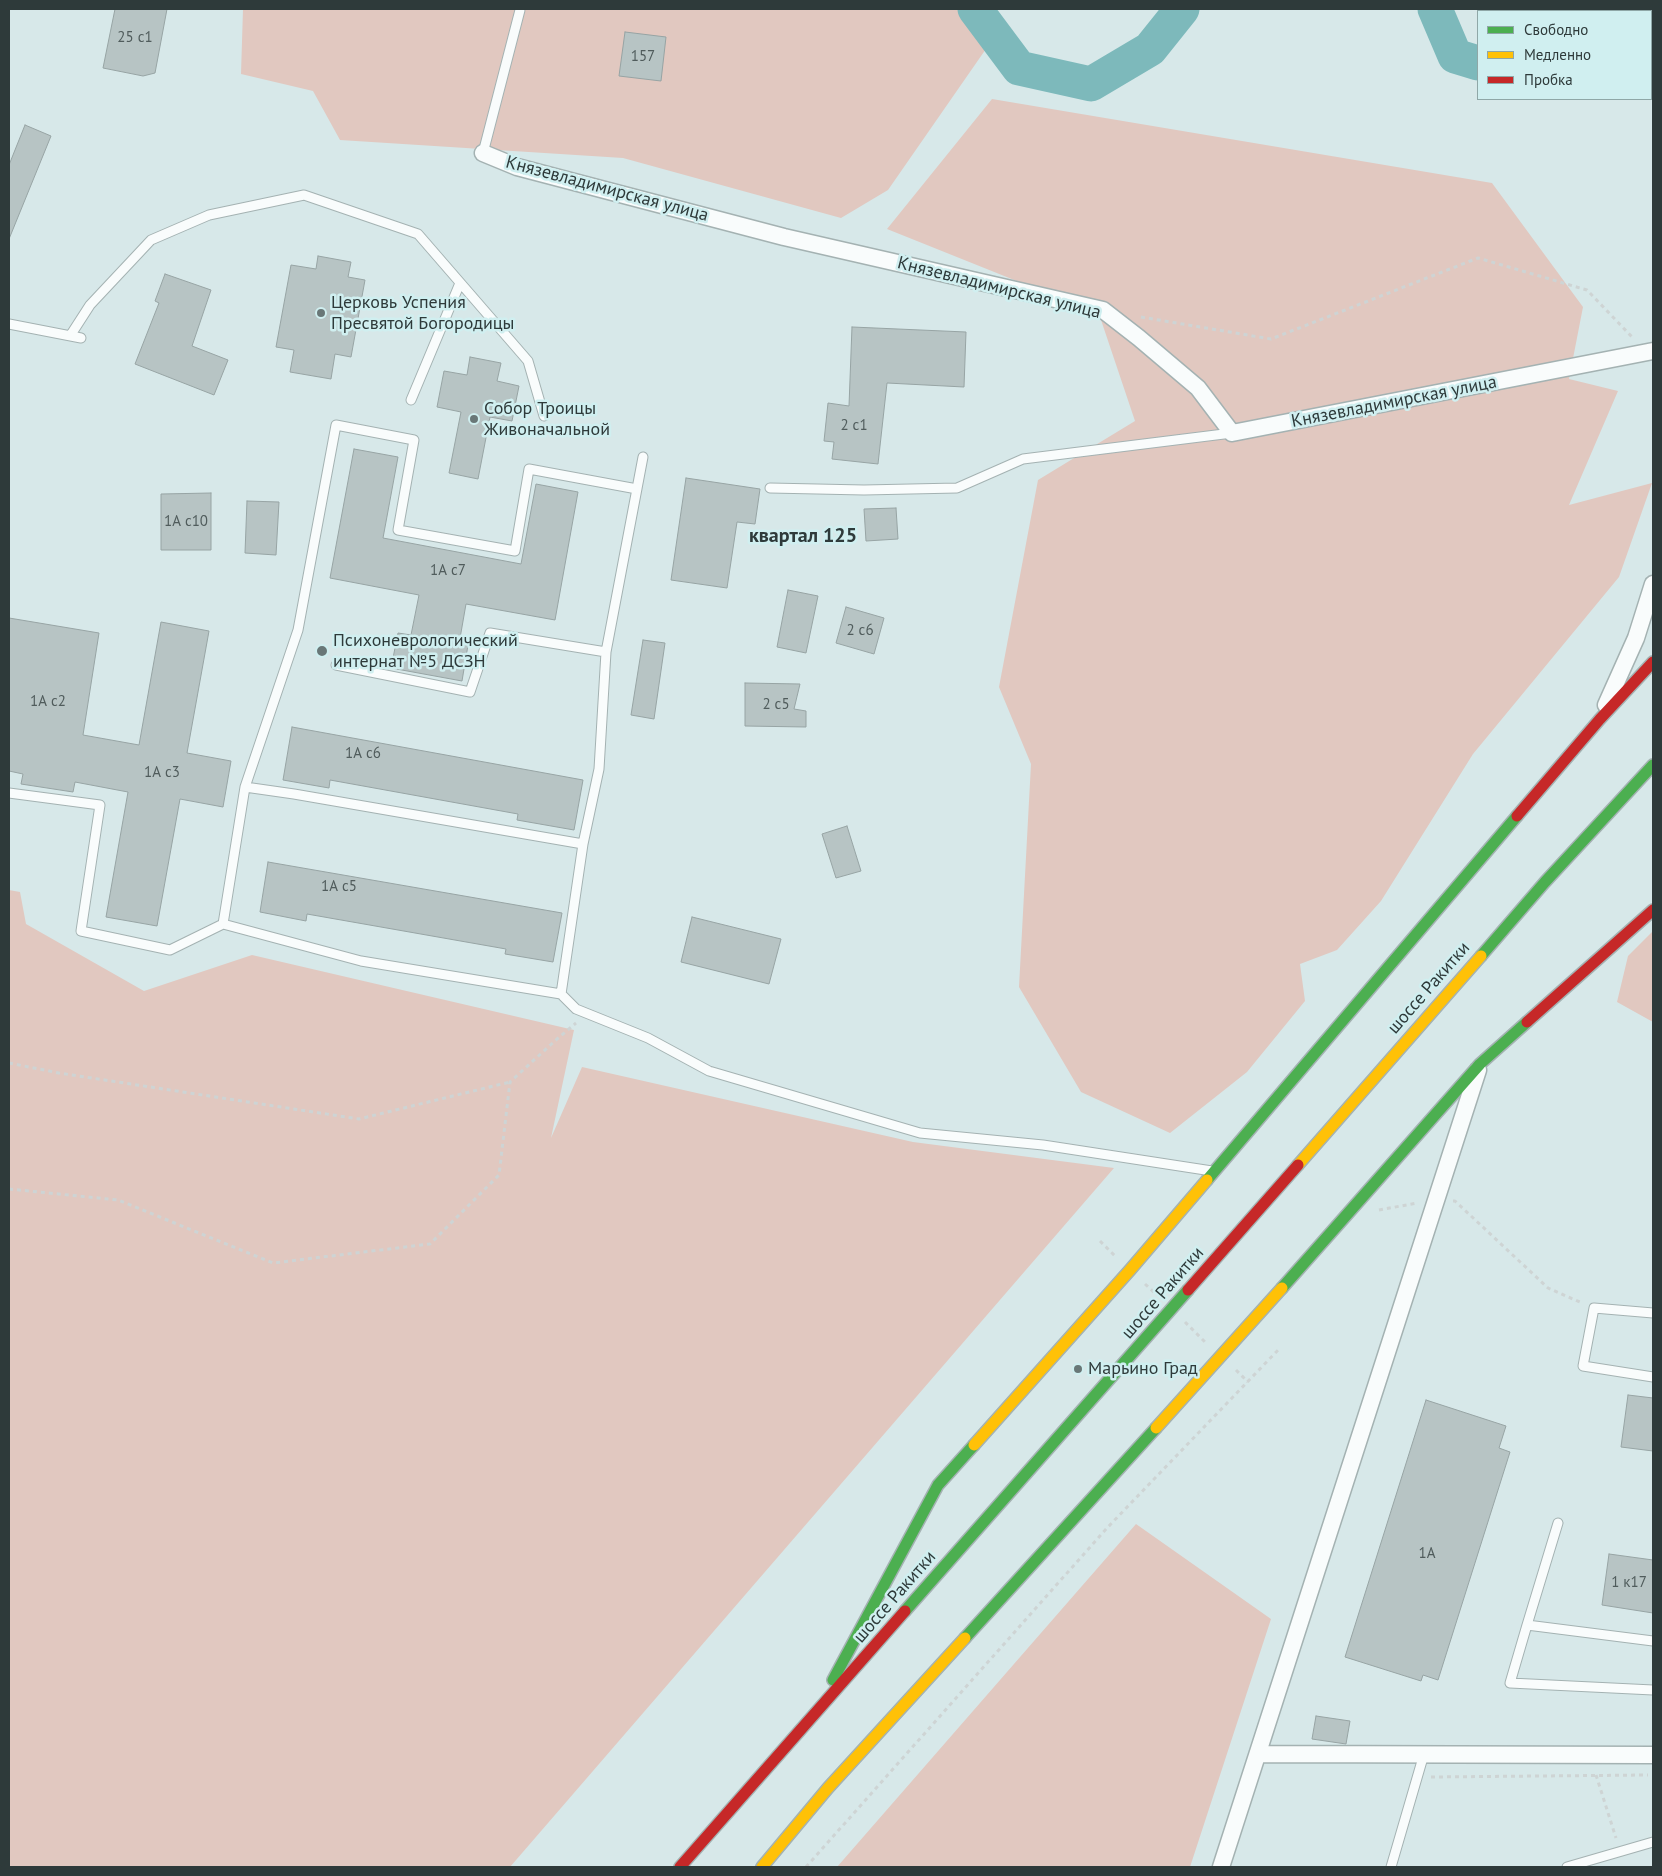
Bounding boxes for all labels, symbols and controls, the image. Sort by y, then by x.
legend [1477,10,1652,100]
text: Свободно [1524,20,1588,39]
house number: 25 с1 [117,29,153,47]
text: Медленно [1524,45,1591,64]
house number: 157 [631,48,655,66]
text: Пробка [1524,70,1573,89]
street label: Князевладимирская улица [503,152,711,226]
street label: Князевладимирская улица [895,252,1103,324]
place label: Церковь Успения Пресвятой Богородицы [331,292,514,334]
marker: Церковь Успения Пресвятой Богородицы [315,307,327,319]
street label: Князевладимирская улица [1289,371,1499,433]
place label: Собор Троицы Живоначальной [484,398,610,440]
marker: Собор Троицы Живоначальной [468,413,480,425]
house number: 2 с1 [840,417,868,435]
house number: 1А с10 [164,513,208,531]
district label: квартал 125 [749,524,857,548]
house number: 1А с7 [430,562,466,580]
house number: 2 с6 [846,622,874,640]
place label: Психоневрологический интернат №5 ДСЗН [333,630,518,672]
marker: Психоневрологический интернат №5 ДСЗН [315,644,329,658]
house number: 1А с2 [30,693,66,711]
house number: 2 с5 [762,696,790,714]
house number: 1А с6 [345,745,381,763]
house number: 1А с3 [144,764,180,782]
house number: 1А с5 [321,878,357,896]
street label: шоссе Ракитки [1383,938,1475,1038]
street label: шоссе Ракитки [1117,1243,1209,1343]
place label: Марьино Град [1088,1358,1198,1380]
marker: Марьино Град [1072,1363,1084,1375]
house number: 1А [1419,1545,1435,1563]
street label: шоссе Ракитки [849,1547,941,1647]
house number: 1 к17 [1611,1574,1647,1592]

